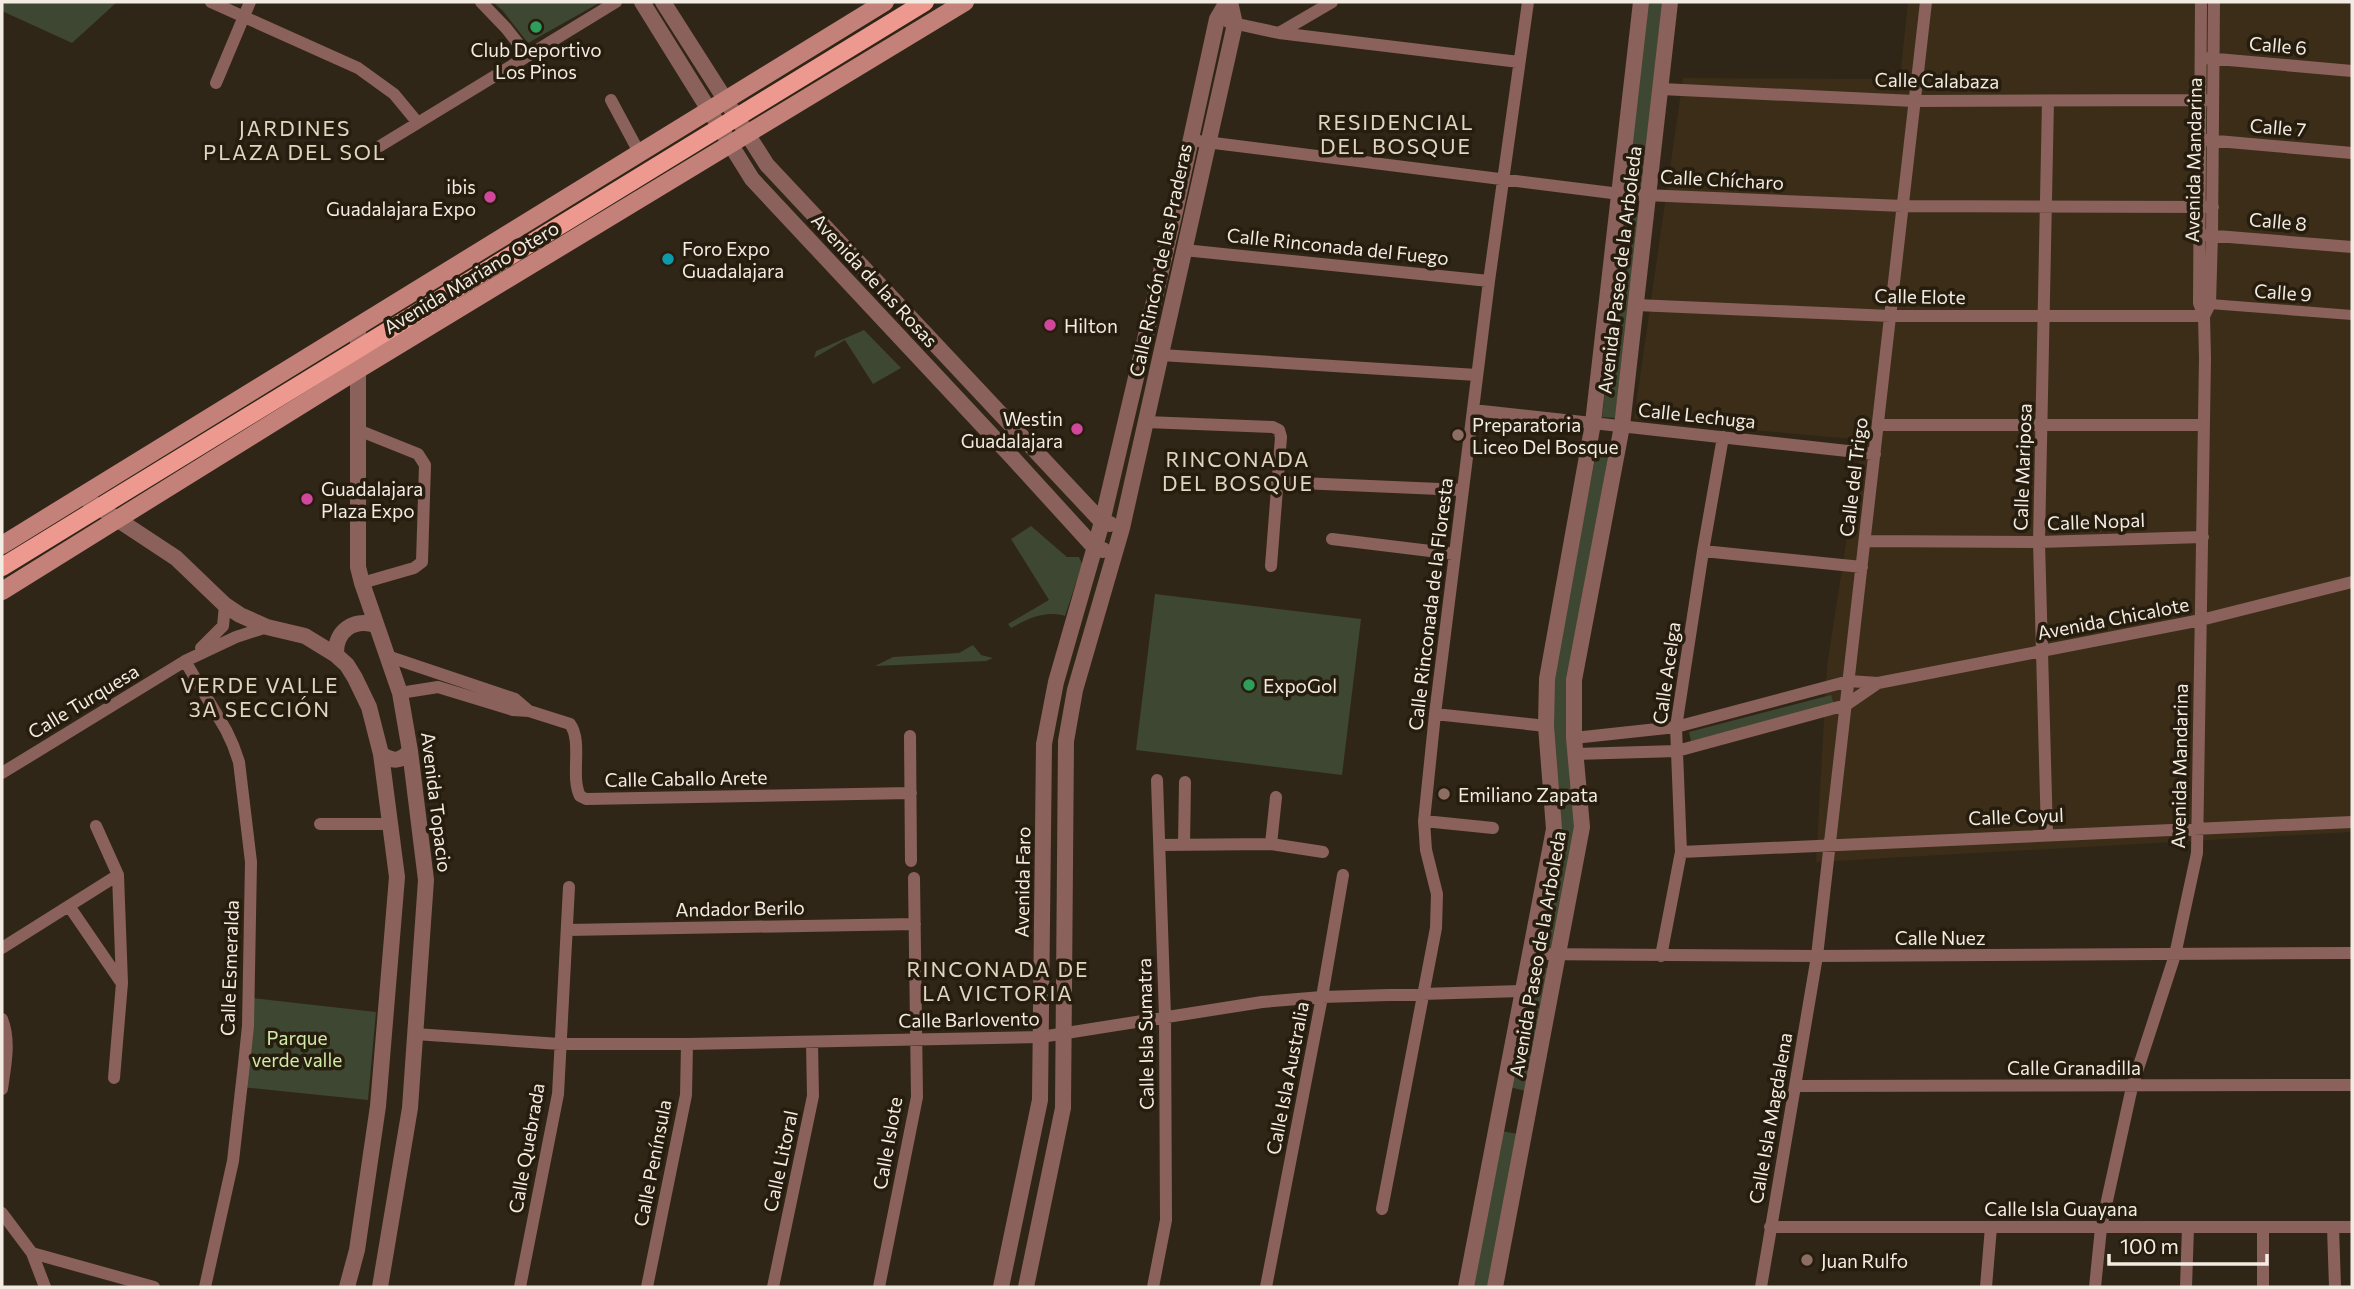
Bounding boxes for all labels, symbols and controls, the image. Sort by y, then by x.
marker: Club Deportivo Los Pinos [528,19,544,35]
street label: Calle 6 [2248,31,2308,59]
place label: Club Deportivo Los Pinos [471,38,601,83]
street label: Calle Calabaza [1875,67,1999,93]
street label: Avenida Mandarina [2180,77,2206,243]
district label: RESIDENCIAL DEL BOSQUE [1317,109,1475,158]
street label: Calle 7 [2249,113,2307,141]
district label: JARDINES PLAZA DEL SOL [203,115,387,164]
street label: Calle Rincón de las Praderas [1124,141,1196,379]
street label: Avenida Paseo de la Arboleda [1592,145,1646,395]
street label: Calle Chícharo [1660,164,1784,194]
place label: ibis Guadalajara Expo [326,175,476,220]
marker: ibis Guadalajara Expo [482,189,498,205]
street label: Calle 8 [2248,207,2308,235]
street label: Avenida de las Rosas [807,208,943,352]
street label: Avenida Mariano Otero [379,216,563,338]
street label: Calle Rinconada del Fuego [1226,223,1450,269]
place label: Foro Expo Guadalajara [682,237,784,282]
marker: Foro Expo Guadalajara [660,251,676,267]
street label: Calle 9 [2253,279,2313,305]
street label: Calle Elote [1874,284,1966,308]
place label: Hilton [1064,314,1118,337]
marker: Hilton [1042,317,1058,333]
street label: Calle Lechuga [1637,397,1757,433]
street label: Calle Mariposa [2008,403,2036,531]
place label: Westin Guadalajara [961,407,1063,452]
place label: Preparatoria Liceo Del Bosque [1472,413,1618,458]
street label: Calle del Trigo [1834,416,1872,538]
marker: Westin Guadalajara [1069,421,1085,437]
marker: Preparatoria Liceo Del Bosque [1450,427,1466,443]
district label: RINCONADA DEL BOSQUE [1162,446,1314,495]
street label: Calle Rinconada de la Floresta [1403,476,1457,732]
place label: Guadalajara Plaza Expo [321,477,423,522]
marker: Guadalajara Plaza Expo [299,491,315,507]
street label: Calle Nopal [2047,508,2145,534]
street label: Avenida Chicalote [2035,592,2191,644]
street label: Calle Acelga [1647,620,1685,726]
street label: Calle Turquesa [23,659,143,743]
district label: VERDE VALLE 3A SECCIÓN [181,672,339,721]
place label: ExpoGol [1263,674,1337,697]
marker: ExpoGol [1241,677,1257,693]
street label: Avenida Mandarina [2166,683,2192,849]
street label: Avenida Topacio [417,731,457,873]
street label: Calle Caballo Arete [604,765,768,791]
place label: Emiliano Zapata [1458,783,1598,806]
marker: Emiliano Zapata [1436,786,1452,802]
street label: Calle Coyul [1968,803,2064,829]
street label: Avenida Faro [1010,826,1034,938]
street label: Avenida Paseo de la Arboleda [1504,829,1570,1079]
street label: Andador Berilo [675,895,805,921]
street label: Calle Esmeralda [215,900,243,1036]
street label: Calle Nuez [1895,926,1985,949]
district label: RINCONADA DE LA VICTORIA [907,956,1089,1005]
street label: Calle Isla Sumatra [1132,958,1158,1110]
street label: Calle Isla Australia [1261,999,1313,1157]
street label: Calle Barlovento [898,1006,1040,1032]
park label: Parque verde valle [252,1026,342,1071]
street label: Calle Isla Magdalena [1744,1031,1796,1205]
street label: Calle Granadilla [2007,1056,2141,1079]
street label: Calle Quebrada [503,1081,549,1215]
street label: Calle Islote [868,1095,906,1191]
street label: Calle Península [628,1098,676,1228]
street label: Calle Litoral [758,1108,802,1214]
street label: Calle Isla Guayana [1984,1197,2138,1220]
scale bar [2109,1222,2266,1266]
text: 100 m [2120,1233,2179,1258]
place label: Juan Rulfo [1821,1249,1908,1272]
marker: Juan Rulfo [1799,1252,1815,1268]

